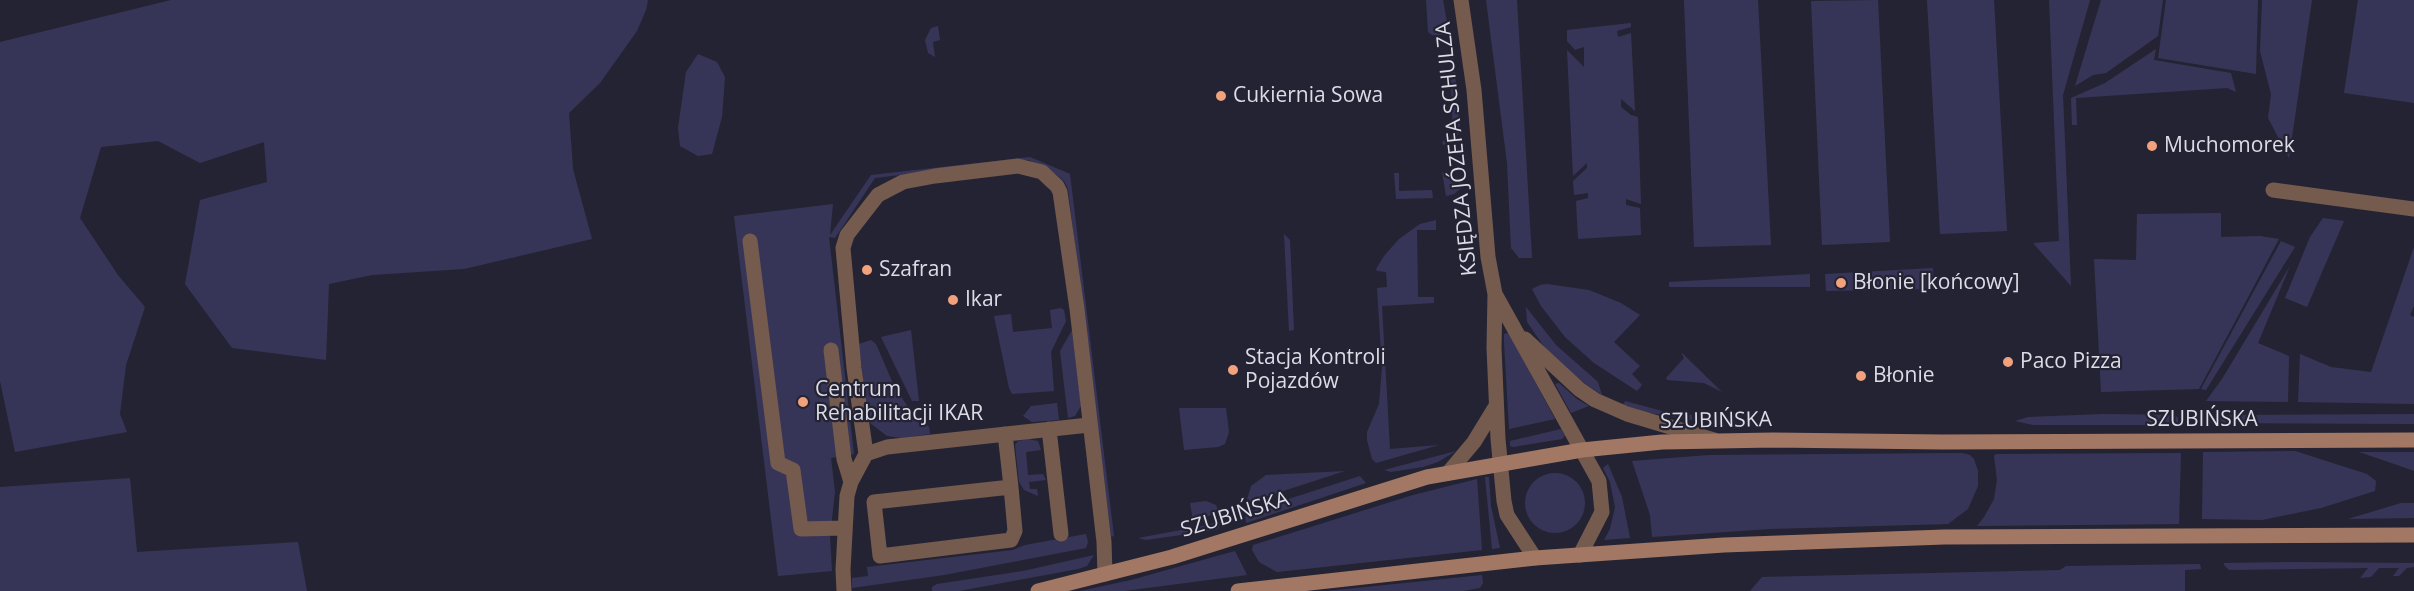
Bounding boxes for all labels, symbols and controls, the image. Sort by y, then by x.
street label: KSIĘDZA JÓZEFA SCHULZA [1431,21,1483,277]
place label: Cukiernia Sowa [1233,83,1383,109]
marker: Cukiernia Sowa [1214,89,1228,103]
place label: Muchomorek [2164,133,2295,159]
marker: Muchomorek [2145,139,2159,153]
place label: Szafran [879,257,952,283]
marker: Szafran [860,263,874,277]
place label: Błonie [końcowy] [1853,270,2020,296]
marker: Błonie [końcowy] [1834,276,1848,290]
place label: Ikar [965,287,1002,313]
marker: Ikar [946,293,960,307]
place label: Stacja Kontroli Pojazdów [1245,345,1386,395]
place label: Paco Pizza [2020,349,2122,375]
marker: Paco Pizza [2001,355,2015,369]
marker: Stacja Kontroli Pojazdów [1226,363,1240,377]
place label: Błonie [1873,363,1934,389]
marker: Błonie [1854,369,1868,383]
place label: Centrum Rehabilitacji IKAR [815,377,983,427]
marker: Centrum Rehabilitacji IKAR [796,395,810,409]
street label: SZUBIŃSKA [1660,407,1772,435]
street label: SZUBIŃSKA [2146,407,2258,433]
street label: SZUBIŃSKA [1178,487,1292,543]

